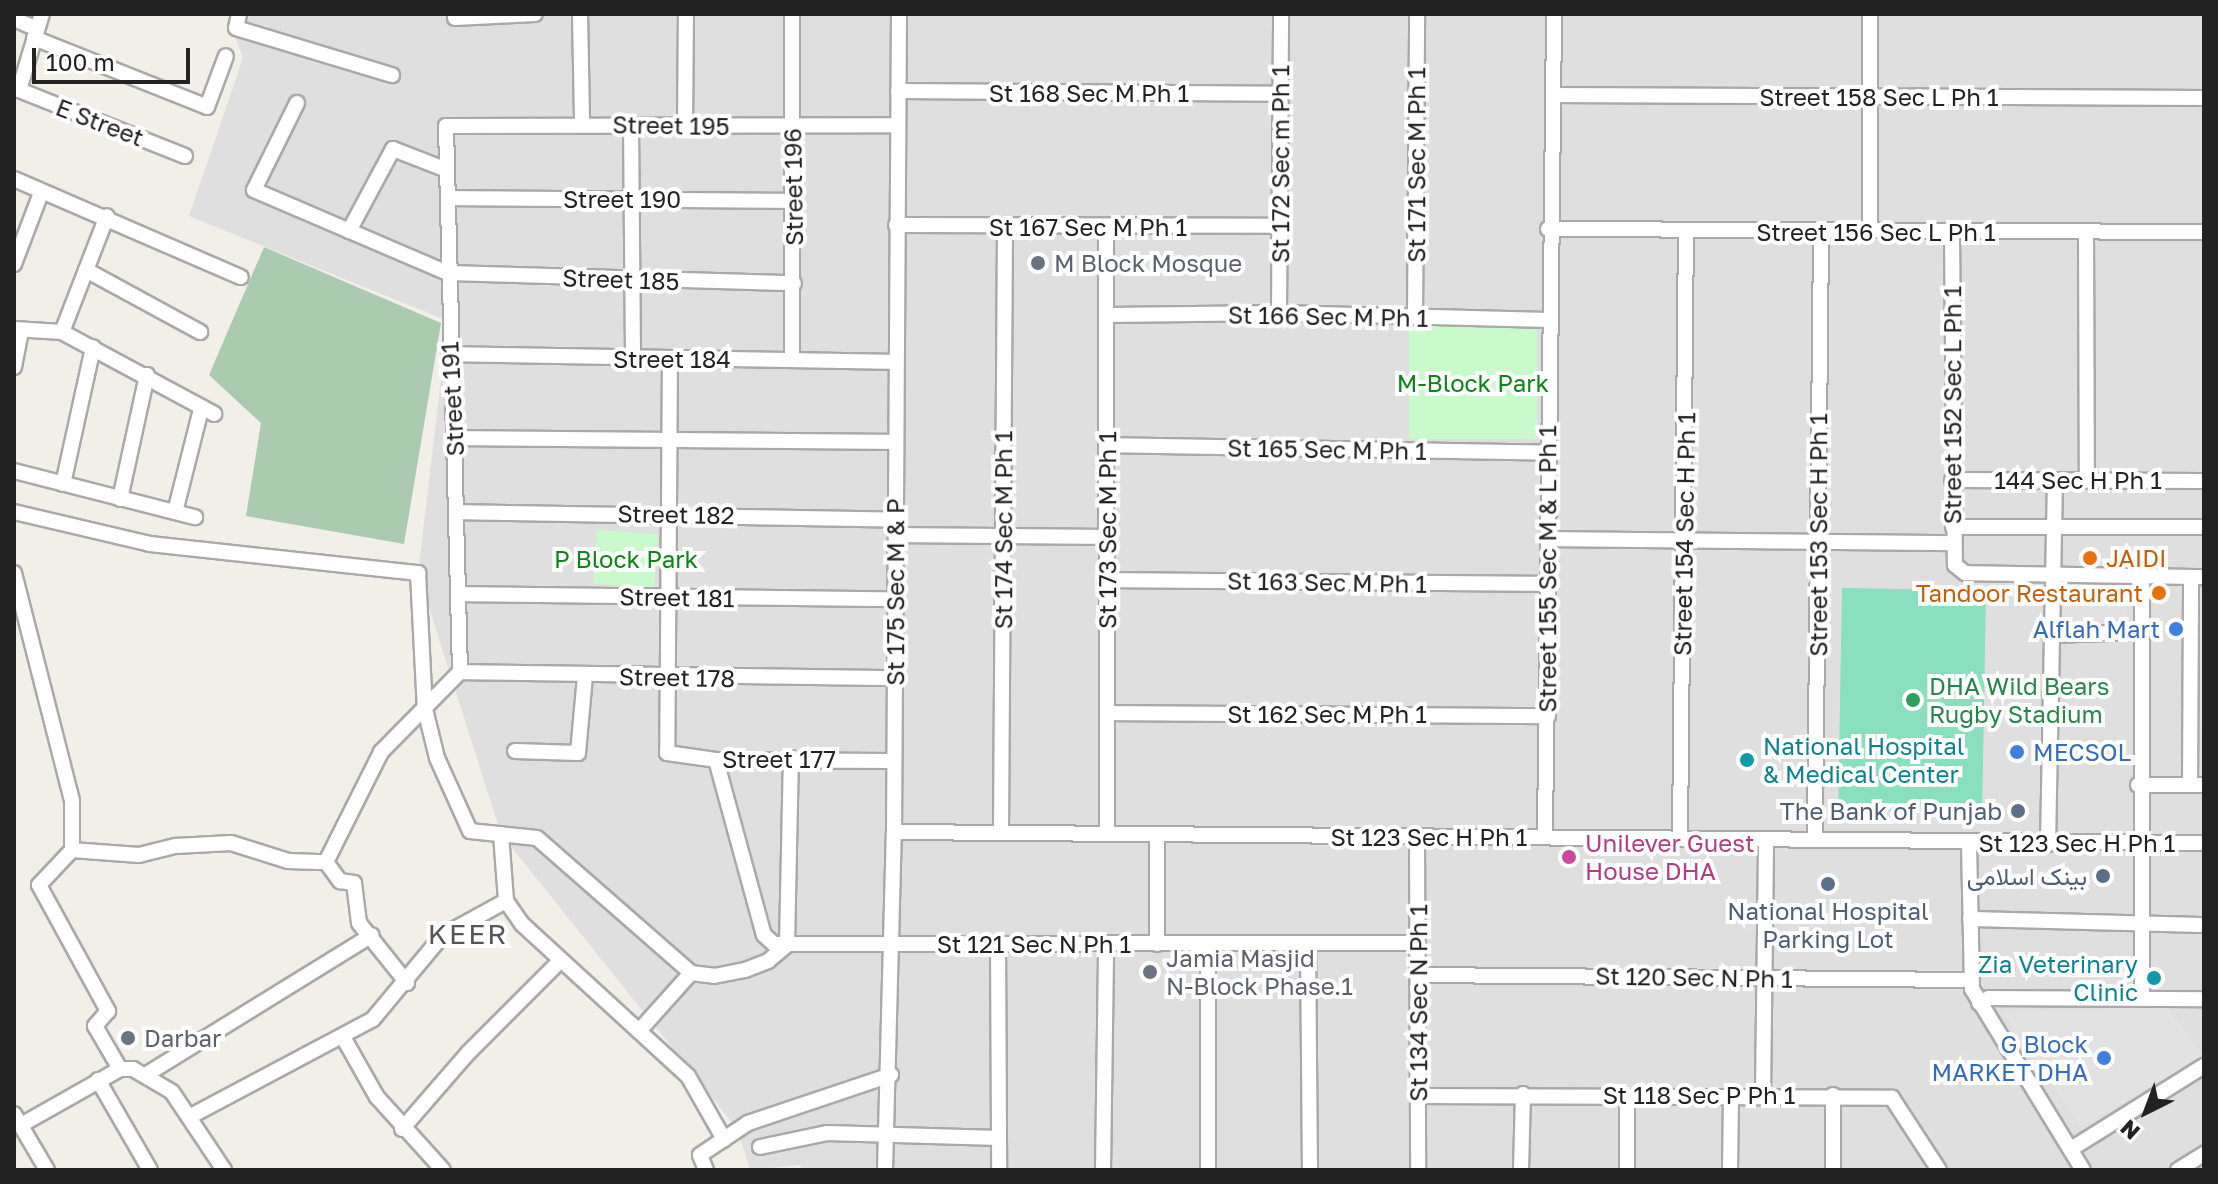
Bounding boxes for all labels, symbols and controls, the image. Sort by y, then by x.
scale bar [36,32,194,82]
text: 100 m [46,47,115,76]
street label: St 172 Sec m Ph 1 [1266,65,1294,263]
street label: St 171 Sec M Ph 1 [1402,67,1430,263]
street label: St 168 Sec M Ph 1 [989,79,1189,107]
street label: Street 158 Sec L Ph 1 [1759,83,1999,111]
street label: E Street [52,92,148,152]
street label: Street 195 [612,110,730,140]
street label: Street 196 [778,128,808,246]
street label: Street 190 [563,185,681,213]
street label: St 167 Sec M Ph 1 [989,213,1187,241]
street label: Street 156 Sec L Ph 1 [1756,218,1996,246]
place label: M Block Mosque [1054,249,1242,277]
marker: M Block Mosque [1029,254,1047,272]
street label: Street 185 [562,263,680,295]
street label: Street 152 Sec L Ph 1 [1938,286,1966,524]
street label: St 166 Sec M Ph 1 [1228,300,1428,332]
street label: Street 191 [435,341,469,457]
street label: Street 184 [613,345,731,373]
park label: M-Block Park [1397,369,1549,397]
street label: Street 154 Sec H Ph 1 [1667,412,1701,656]
street label: Street 153 Sec H Ph 1 [1804,413,1832,657]
street label: Street 155 Sec M & L Ph 1 [1533,425,1561,713]
street label: St 174 Sec M Ph 1 [989,431,1017,629]
street label: St 173 Sec M Ph 1 [1093,431,1121,629]
street label: St 165 Sec M Ph 1 [1227,433,1427,465]
street label: 144 Sec H Ph 1 [1994,466,2162,494]
street label: St 175 Sec M & P [881,498,909,686]
street label: Street 182 [617,499,735,529]
place label: JAIDI [2106,544,2167,572]
park label: P Block Park [554,545,698,573]
marker: JAIDI [2081,549,2099,567]
street label: St 163 Sec M Ph 1 [1227,566,1427,598]
place label: Tandoor Restaurant [1916,579,2143,607]
street label: Street 181 [619,582,735,612]
marker: Tandoor Restaurant [2150,584,2168,602]
place label: Alflah Mart [2033,615,2160,643]
marker: Alflah Mart [2167,620,2185,638]
street label: Street 178 [619,662,735,692]
place label: DHA Wild Bears Rugby Stadium [1929,672,2109,728]
marker: DHA Wild Bears Rugby Stadium [1904,691,1922,709]
street label: St 162 Sec M Ph 1 [1227,700,1427,728]
place label: National Hospital & Medical Center [1763,732,1964,788]
place label: MECSOL [2033,738,2131,766]
marker: MECSOL [2008,743,2026,761]
street label: Street 177 [722,745,836,773]
marker: National Hospital & Medical Center [1738,751,1756,769]
place label: The Bank of Punjab [1780,797,2002,825]
marker: The Bank of Punjab [2009,802,2027,820]
street label: St 123 Sec H Ph 1 [1331,823,1527,851]
place label: Unilever Guest House DHA [1585,829,1755,885]
street label: St 123 Sec H Ph 1 [1979,829,2175,857]
marker: Unilever Guest House DHA [1560,848,1578,866]
place label: بینک اسلامی [1967,862,2087,890]
marker: بینک اسلامی [2094,867,2112,885]
marker: National Hospital Parking Lot [1819,875,1837,893]
place label: National Hospital Parking Lot [1727,897,1929,953]
street label: St 134 Sec N Ph 1 [1404,904,1432,1102]
district label: KEER [428,917,508,951]
street label: St 121 Sec N Ph 1 [937,930,1131,958]
place label: Jamia Masjid N-Block Phase.1 [1166,944,1353,1000]
place label: Zia Veterinary Clinic [1978,950,2138,1006]
street label: St 120 Sec N Ph 1 [1595,961,1793,993]
marker: Jamia Masjid N-Block Phase.1 [1141,963,1159,981]
marker: Zia Veterinary Clinic [2145,969,2163,987]
place label: Darbar [144,1024,221,1052]
marker: Darbar [119,1029,137,1047]
place label: G Block MARKET DHA [1932,1030,2088,1086]
marker: G Block MARKET DHA [2095,1049,2113,1067]
north arrow [2106,1072,2186,1152]
street label: St 118 Sec P Ph 1 [1603,1081,1795,1109]
text: N [2114,1115,2145,1146]

